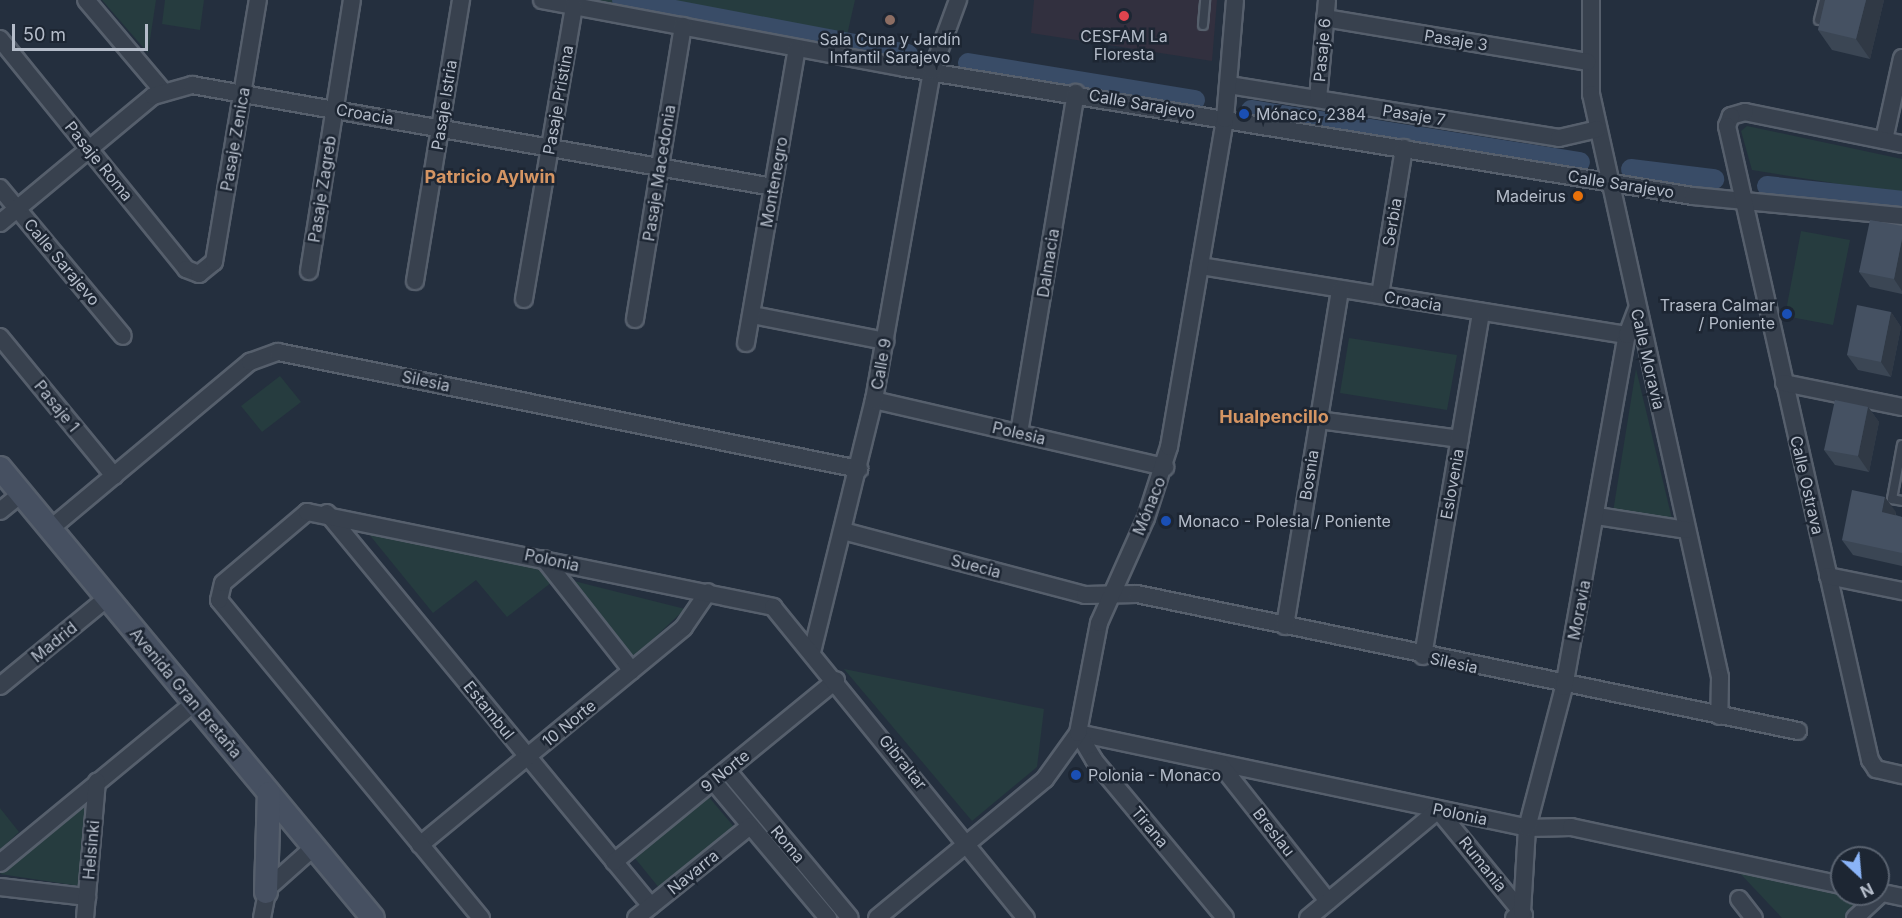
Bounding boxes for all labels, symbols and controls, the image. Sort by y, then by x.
marker: CESFAM La Floresta [1115,7,1133,25]
scale bar [15,12,152,50]
marker: Sala Cuna y Jardín Infantil Sarajevo [883,13,897,27]
street label: Pasaje 6 [1310,17,1334,83]
text: 50 m [23,24,66,45]
street label: Pasaje 3 [1423,25,1489,55]
place label: CESFAM La Floresta [1080,26,1168,64]
place label: Sala Cuna y Jardín Infantil Sarajevo [819,29,961,67]
street label: Pasaje Pristina [539,44,577,156]
street label: Pasaje Istria [427,58,461,152]
street label: Pasaje Zenica [216,85,254,193]
street label: Calle Sarajevo [1087,85,1197,123]
street label: Croacia [335,99,395,129]
street label: Pasaje 7 [1381,101,1447,129]
street label: Pasaje Macedonia [639,103,679,243]
place label: Mónaco, 2384 [1256,104,1366,124]
marker: Mónaco, 2384 [1237,107,1251,121]
street label: Pasaje Roma [61,117,137,205]
street label: Pasaje Zagreb [304,134,340,244]
street label: Montenegro [757,135,791,229]
district label: Patricio Aylwin [425,166,555,188]
street label: Calle Sarajevo [1566,166,1676,202]
place label: Madeirus [1496,186,1566,206]
marker: Madeirus [1571,189,1585,203]
street label: Serbia [1378,196,1406,248]
street label: Calle Sarajevo [20,215,104,309]
street label: Dalmacia [1033,227,1063,299]
street label: Croacia [1383,287,1443,315]
place label: Trasera Calmar / Poniente [1660,295,1775,333]
street label: Calle Moravia [1627,307,1669,411]
marker: Trasera Calmar / Poniente [1780,307,1794,321]
street label: Calle 9 [867,337,895,391]
street label: Silesia [400,367,452,395]
street label: Pasaje 1 [30,376,84,436]
district label: Hualpencillo [1219,406,1329,428]
street label: Polesia [990,418,1048,448]
street label: Calle Ostrava [1786,434,1828,536]
street label: Eslovenia [1436,447,1468,521]
street label: Bosnia [1296,448,1322,502]
street label: Mónaco [1129,474,1169,538]
place label: Monaco - Polesia / Poniente [1178,511,1391,531]
marker: Monaco - Polesia / Poniente [1159,514,1173,528]
street label: Polonia [523,545,581,575]
street label: Suecia [949,550,1003,582]
street label: Moravia [1564,578,1594,642]
street label: Madrid [27,618,81,666]
street label: Avenida Gran Bretaña [126,624,246,762]
street label: Silesia [1428,649,1480,677]
street label: Estambul [460,677,518,743]
street label: 10 Norte [538,696,600,750]
street label: Gibraltar [875,731,931,793]
street label: 9 Norte [697,746,753,796]
place label: Polonia - Monaco [1088,765,1221,785]
marker: Polonia - Monaco [1069,768,1083,782]
street label: Polonia [1431,799,1489,829]
street label: Tirana [1127,803,1173,851]
street label: Breslau [1249,804,1299,860]
street label: Helsinki [79,820,103,880]
street label: Roma [767,821,809,867]
street label: Rumania [1455,833,1511,895]
street label: Navarra [664,846,722,898]
north arrow [1830,846,1890,906]
text: N [1857,879,1877,902]

